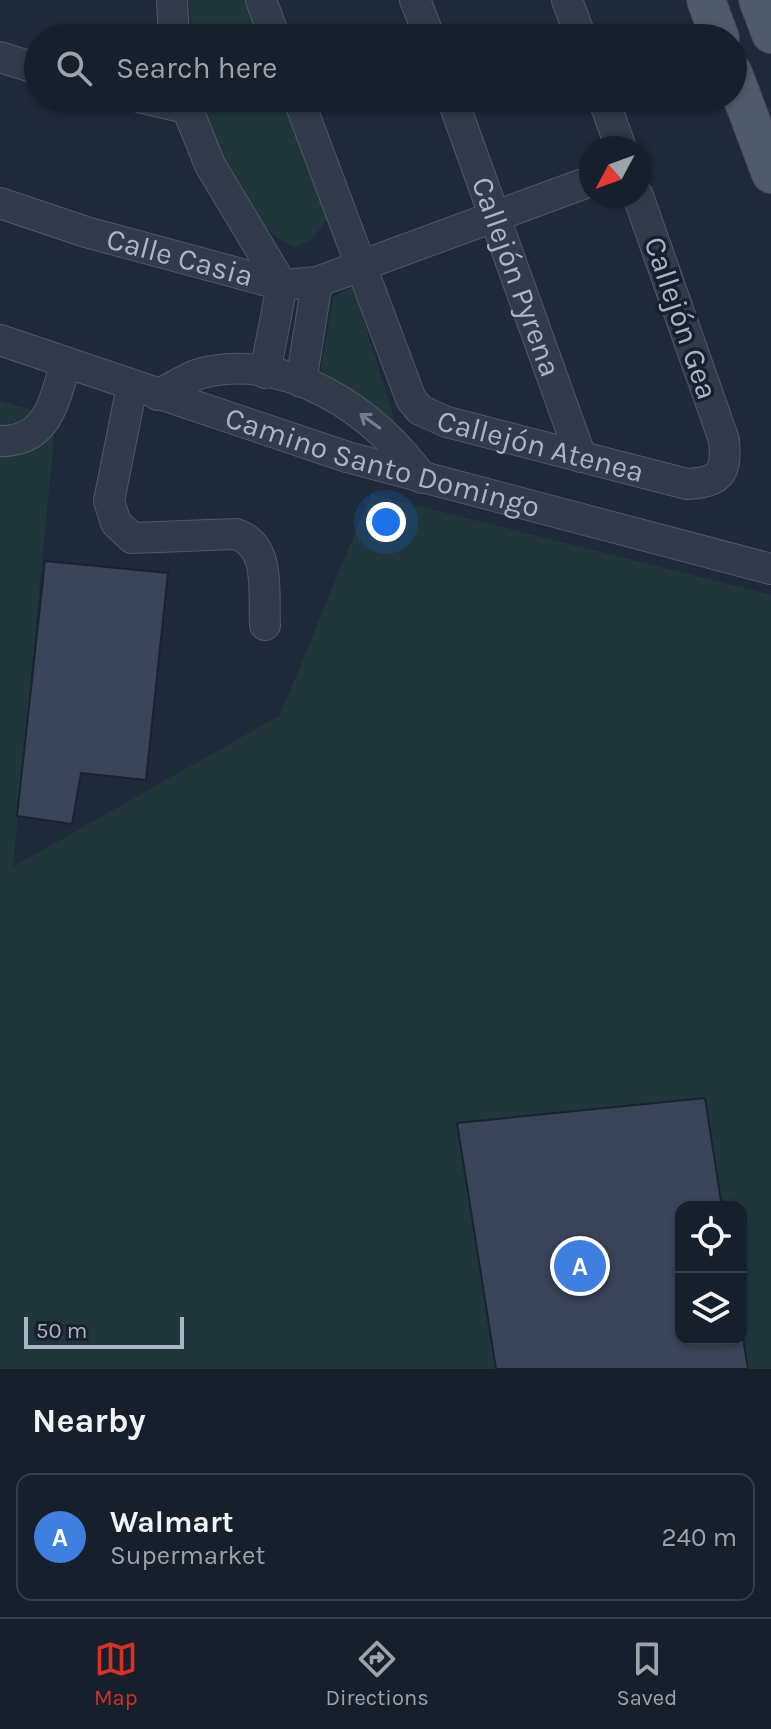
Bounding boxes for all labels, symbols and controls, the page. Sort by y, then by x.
search box [24,24,747,112]
icon: search [52,46,96,90]
text: Search here [116,50,277,86]
north arrow [579,136,651,208]
street label: Callejón Pyrena [464,172,569,382]
street label: Calle Casia [103,220,257,294]
street label: Callejón Gea [636,232,726,404]
street label: Camino Santo Domingo [221,399,544,525]
street label: Callejón Atenea [431,402,648,490]
one-way arrow [360,413,381,430]
your location [366,502,406,542]
map controls [675,1201,747,1345]
button: locate [675,1201,747,1273]
pin: A [554,1236,606,1296]
button: layers [675,1273,747,1345]
scale bar [24,1313,184,1349]
text: 50 m [36,1318,87,1344]
text: Nearby [32,1401,146,1441]
text: Walmart [110,1504,234,1540]
text: A [52,1522,68,1553]
text: 240 m [661,1522,737,1553]
text: Supermarket [110,1540,265,1571]
tab: Map [94,1637,138,1711]
tab: Directions [325,1637,429,1711]
tab: Saved [616,1637,677,1711]

